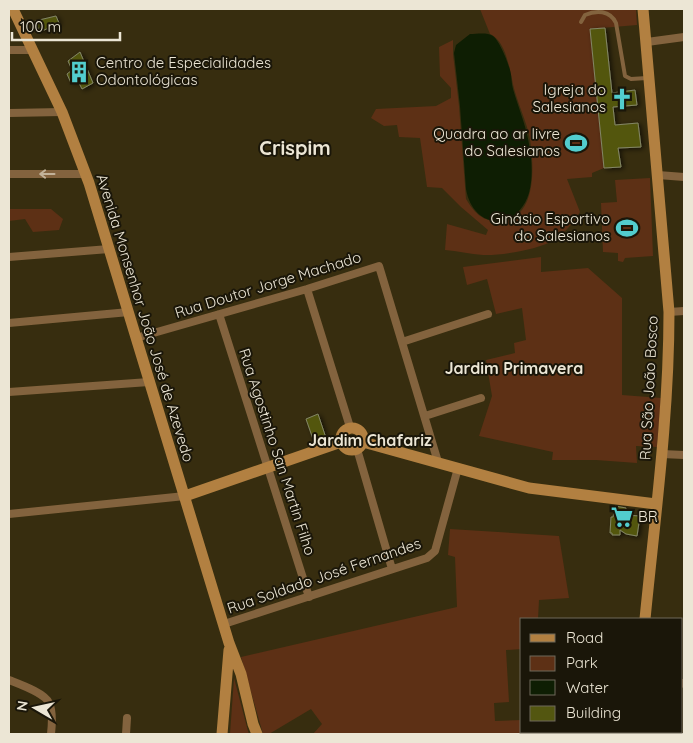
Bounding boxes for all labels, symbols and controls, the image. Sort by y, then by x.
scale bar [12,10,120,42]
text: 100 m [20,17,61,36]
place label: Centro de Especialidades Odontológicas [96,53,271,89]
building icon: Centro de Especialidades Odontológicas [66,59,92,85]
place label: Igreja do Salesianos [533,80,606,116]
church icon: Igreja do Salesianos [609,86,635,112]
place label: Quadra ao ar livre do Salesianos [433,124,560,160]
sports icon: Quadra ao ar livre do Salesianos [563,130,589,156]
district label: Crispim [259,135,331,160]
one-way arrow [39,169,55,179]
street label: Avenida Monsenhor João José de Azevedo [93,172,198,464]
place label: Ginásio Esportivo do Salesianos [491,209,610,245]
sports icon: Ginásio Esportivo do Salesianos [614,215,640,241]
street label: Rua Doutor Jorge Machado [172,247,363,322]
street label: Rua São João Bosco [635,315,662,461]
street label: Rua Agostinho San Martin Filho [235,346,320,558]
district label: Jardim Primavera [445,358,583,378]
district label: Jardim Chafariz [308,430,432,450]
supermarket icon: BR [609,504,635,530]
place label: BR [638,507,658,526]
street label: Rua Soldado José Fernandes [224,533,423,618]
legend [520,618,683,733]
text: Road [566,628,603,647]
text: Park [566,653,598,672]
text: Water [566,678,609,697]
north arrow [10,683,60,733]
text: N [12,699,32,712]
text: Building [566,703,621,722]

